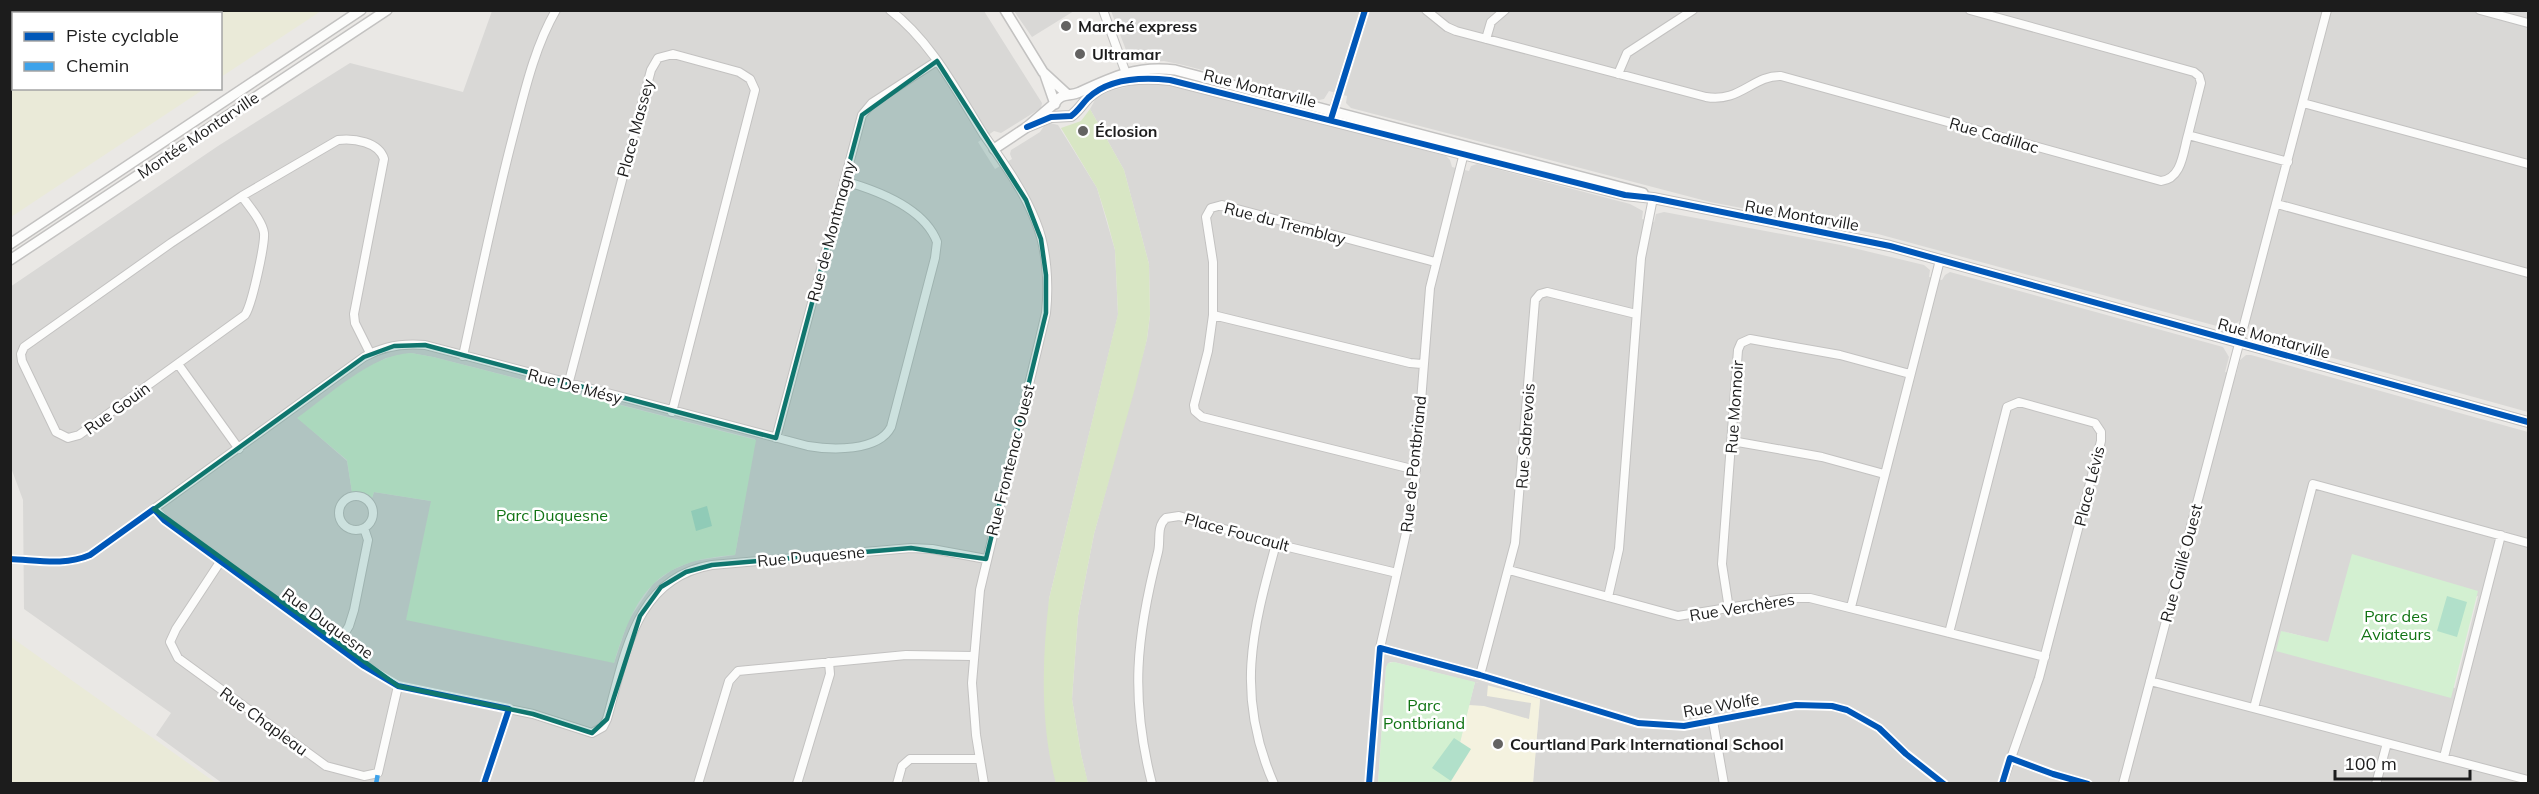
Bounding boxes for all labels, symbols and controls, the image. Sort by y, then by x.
legend [12,12,222,90]
place label: Marché express [1078,16,1197,36]
marker: Marché express [1059,19,1073,33]
text: Piste cyclable [66,24,179,47]
place label: Ultramar [1092,44,1162,64]
marker: Ultramar [1073,47,1087,61]
text: Chemin [66,54,129,77]
street label: Rue Montarville [1202,64,1318,112]
street label: Place Massey [612,76,658,179]
street label: Montée Montarville [134,87,262,183]
street label: Rue Cadillac [1947,113,2041,157]
place label: Éclosion [1095,121,1158,141]
marker: Éclosion [1076,124,1090,138]
street label: Rue de Montmagny [803,158,860,303]
street label: Rue Montarville [1743,195,1861,235]
street label: Rue du Tremblay [1222,197,1348,249]
street label: Rue Montarville [2216,313,2332,363]
street label: Rue Monnoir [1721,359,1747,454]
street label: Rue De Mésy [526,364,625,408]
street label: Rue Gouin [80,377,154,439]
street label: Rue Frontenac Ouest [982,382,1039,538]
street label: Rue Sabrevois [1511,382,1539,490]
street label: Rue de Pontbriand [1396,395,1430,533]
street label: Place Lévis [2069,444,2109,528]
street label: Rue Caillé Ouest [2156,501,2206,624]
park label: Parc Duquesne [496,505,608,525]
street label: Place Foucault [1182,508,1292,556]
street label: Rue Duquesne [756,541,866,571]
street label: Rue Duquesne [278,583,378,663]
street label: Rue Verchères [1688,589,1796,625]
park label: Parc des Aviateurs [2361,606,2431,644]
street label: Rue Chapleau [216,682,312,760]
street label: Rue Wolfe [1681,688,1761,722]
park label: Parc Pontbriand [1383,695,1465,733]
place label: Courtland Park International School [1510,734,1784,754]
marker: Courtland Park International School [1491,737,1505,751]
scale bar [2335,743,2470,781]
text: 100 m [2344,752,2397,775]

